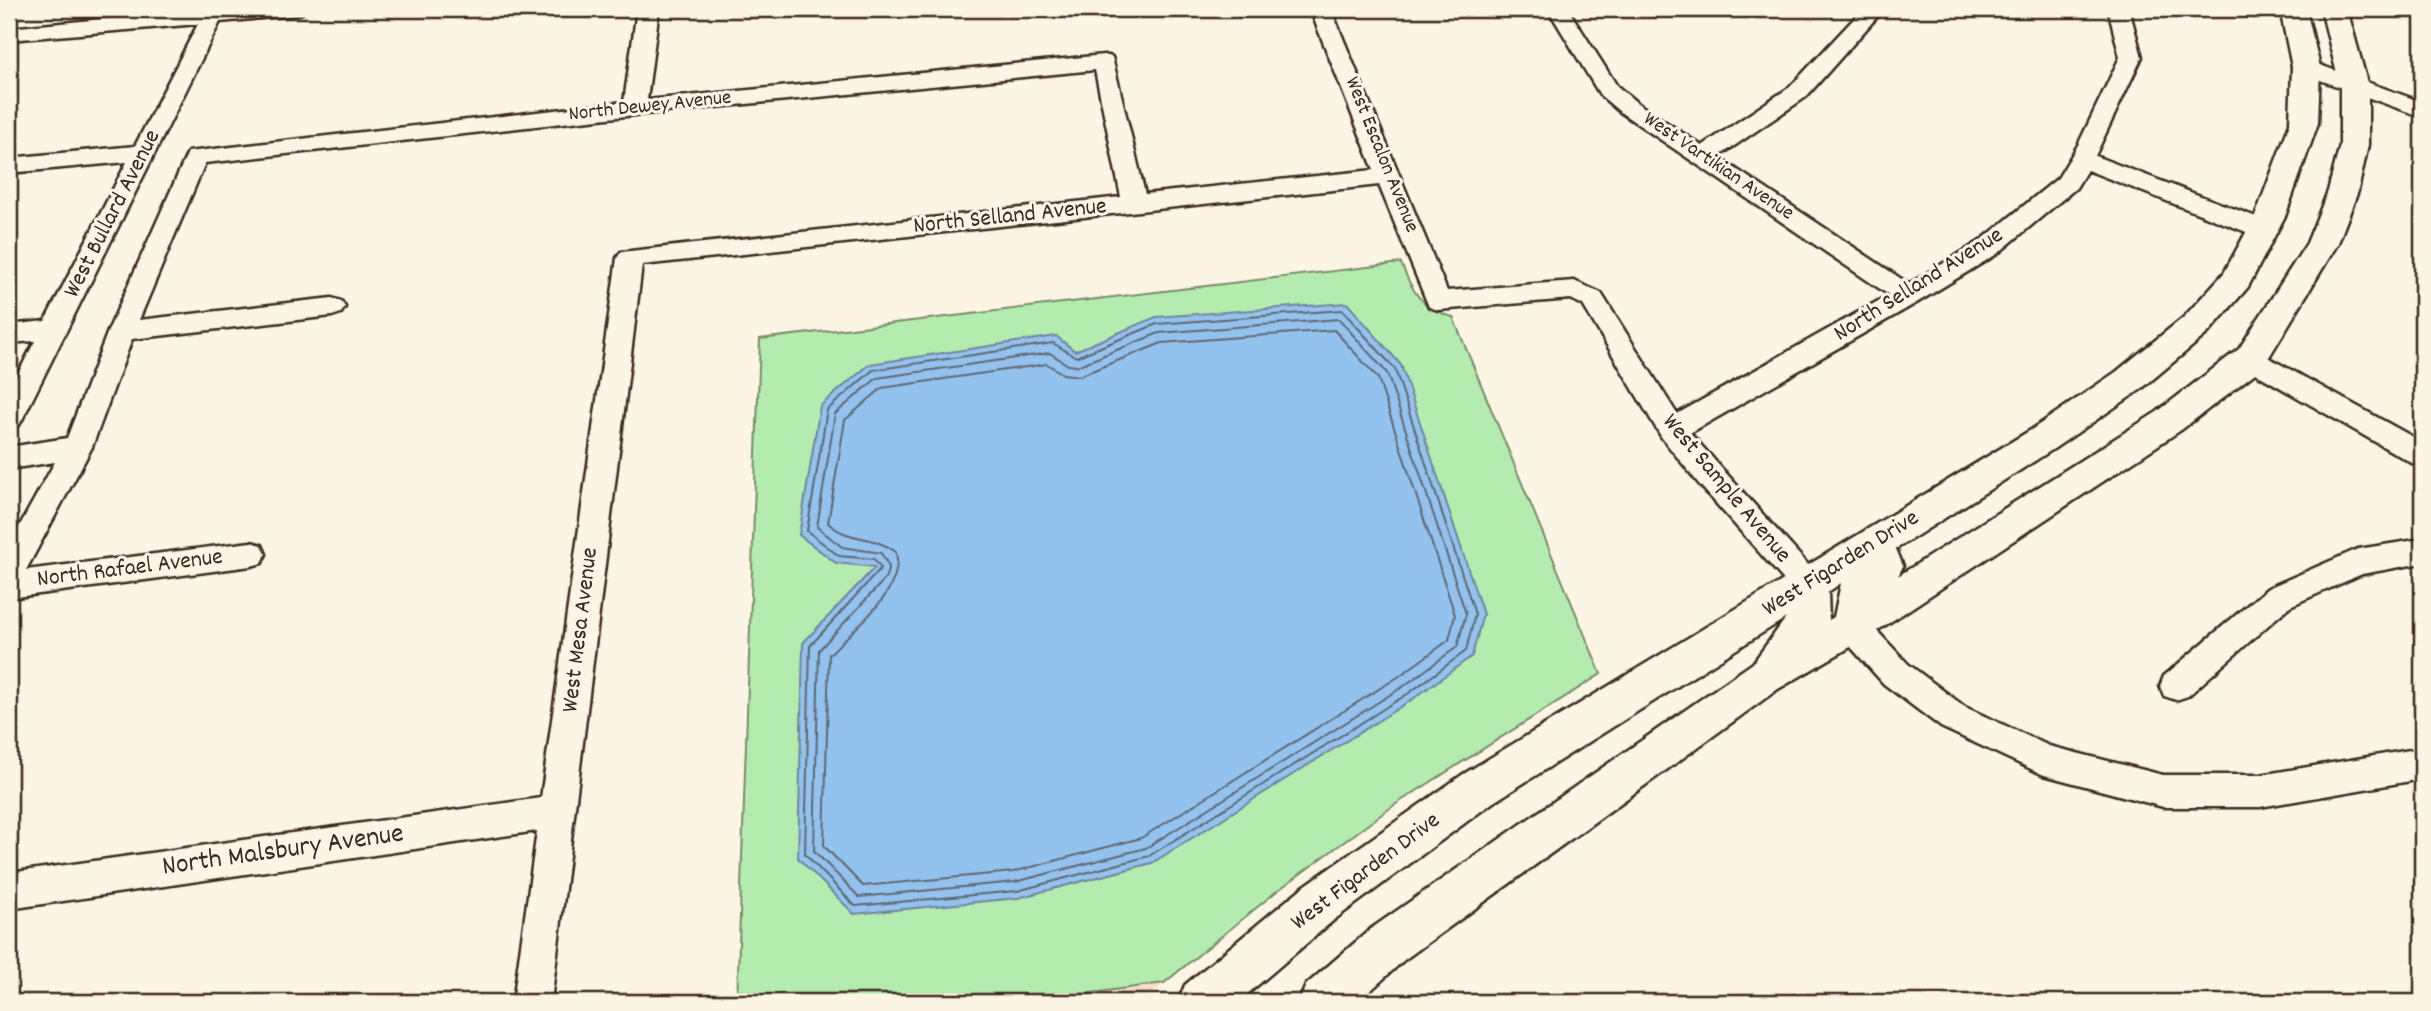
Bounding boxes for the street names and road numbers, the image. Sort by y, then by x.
street label: West Escalon Avenue [1336,73,1426,237]
street label: North Dewey Avenue [567,84,733,130]
street label: West Vartikian Avenue [1637,105,1799,229]
street label: West Bullard Avenue [56,124,170,304]
street label: North Selland Avenue [912,190,1108,244]
street label: North Selland Avenue [1828,219,2010,351]
street label: West Sample Avenue [1653,407,1799,571]
street label: West Figarden Drive [1756,502,1926,626]
street label: North Rafael Avenue [35,541,225,597]
street label: West Mesa Avenue [554,546,608,714]
street label: West Figarden Drive [1284,804,1448,940]
street label: North Malsbury Avenue [160,815,406,889]

